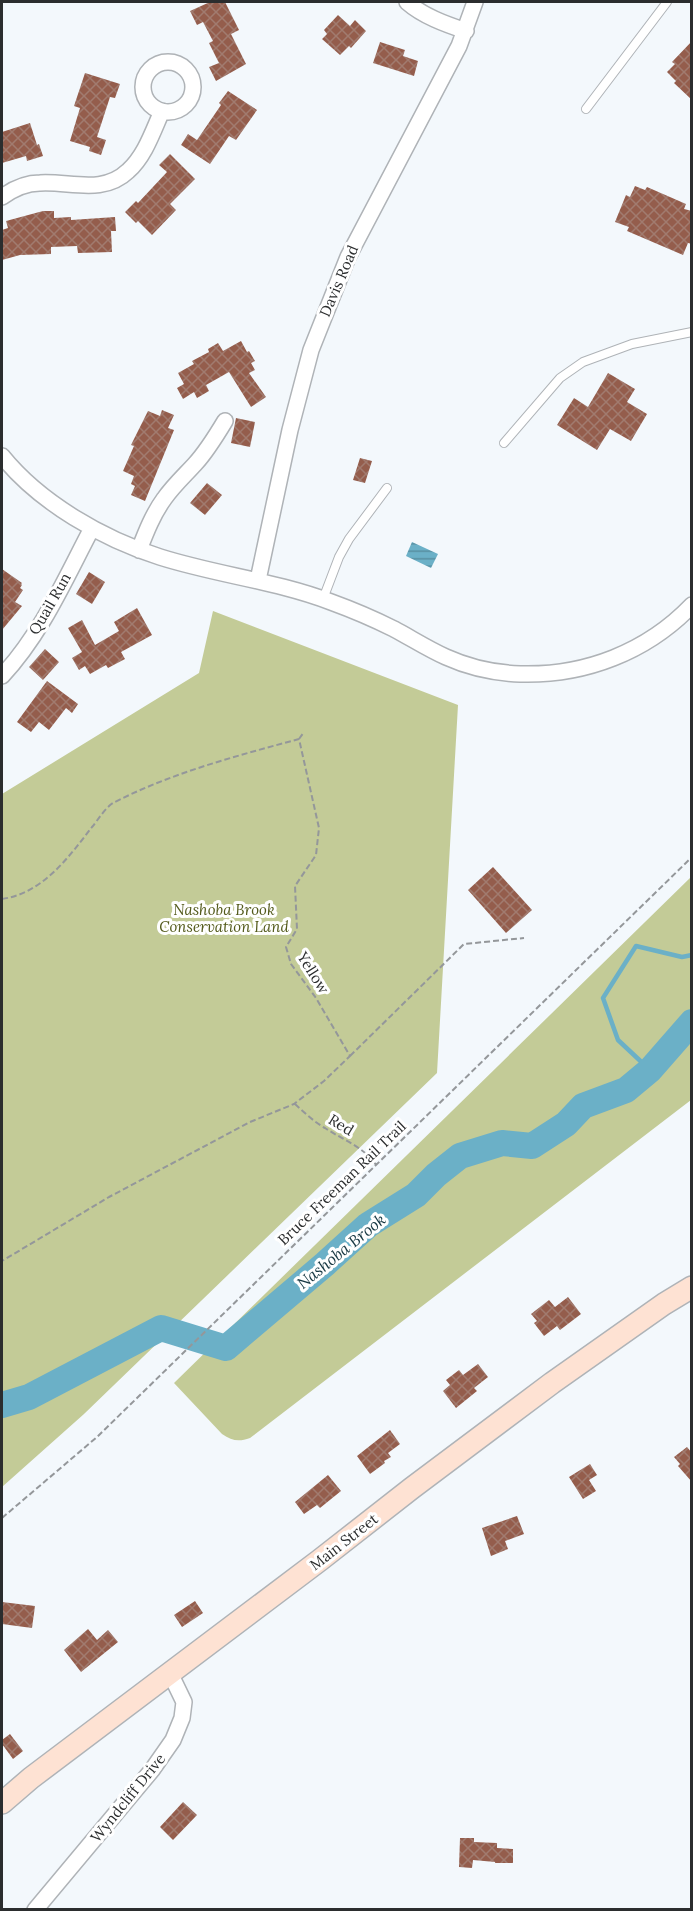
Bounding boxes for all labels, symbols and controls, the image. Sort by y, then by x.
street label: Davis Road [315,242,362,320]
street label: Quail Run [24,569,75,638]
park label: Nashoba Brook Conservation Land [159,900,289,936]
street label: Yellow [293,947,334,997]
street label: Red [325,1110,357,1140]
street label: Bruce Freeman Rail Trail [274,1117,410,1249]
water label: Nashoba Brook [293,1209,389,1293]
street label: Main Street [306,1509,382,1574]
street label: Wyndcliff Drive [86,1749,169,1846]

